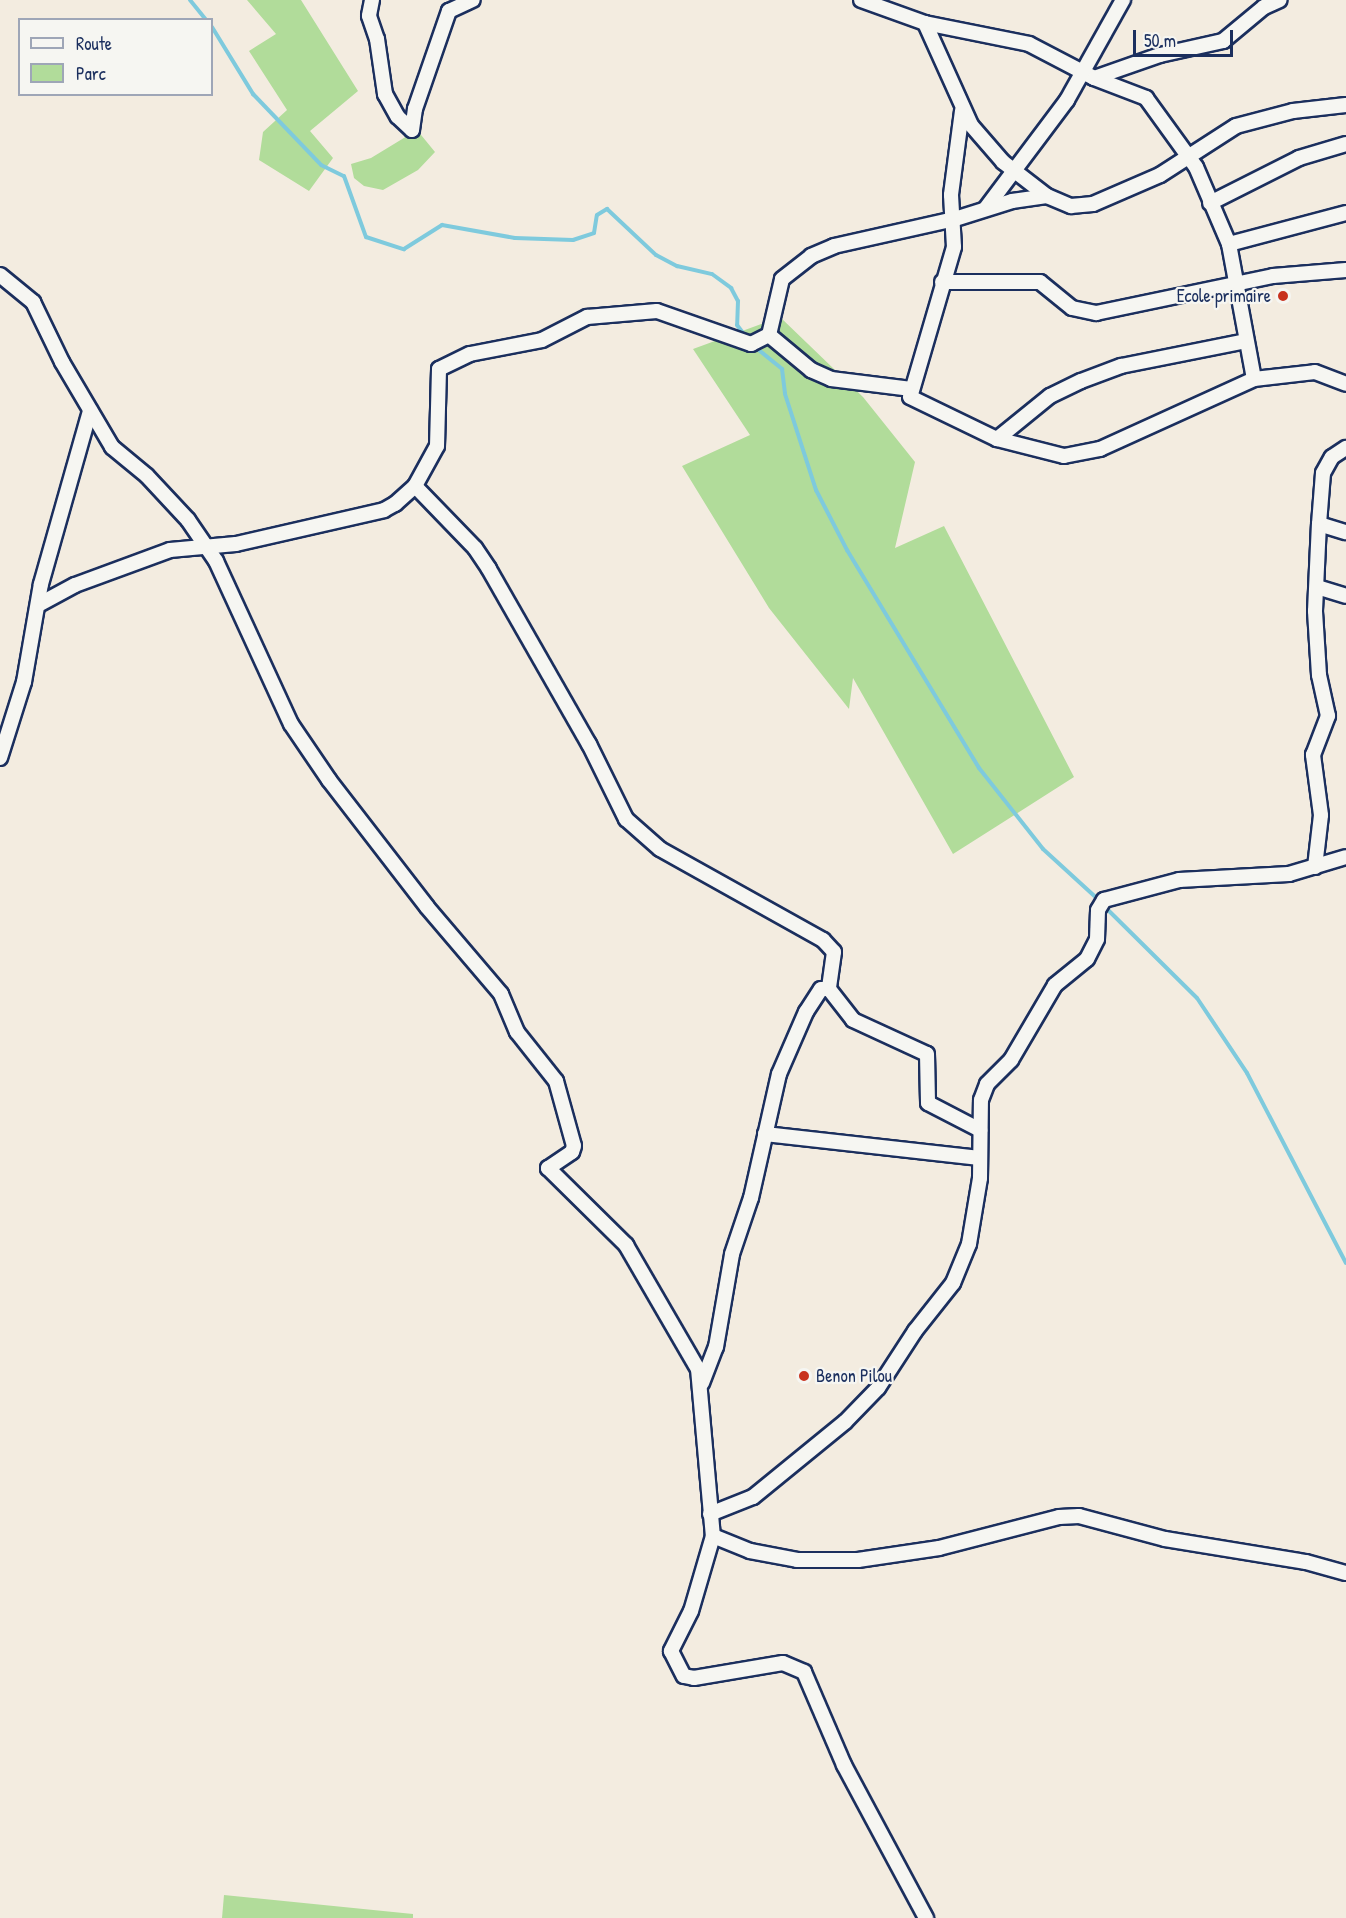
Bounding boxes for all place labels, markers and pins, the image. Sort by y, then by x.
place label: Ecole primaire [1177,285,1271,307]
marker: Ecole primaire [1276,289,1290,303]
place label: Benon Pilou [816,1365,892,1387]
marker: Benon Pilou [797,1369,811,1383]

